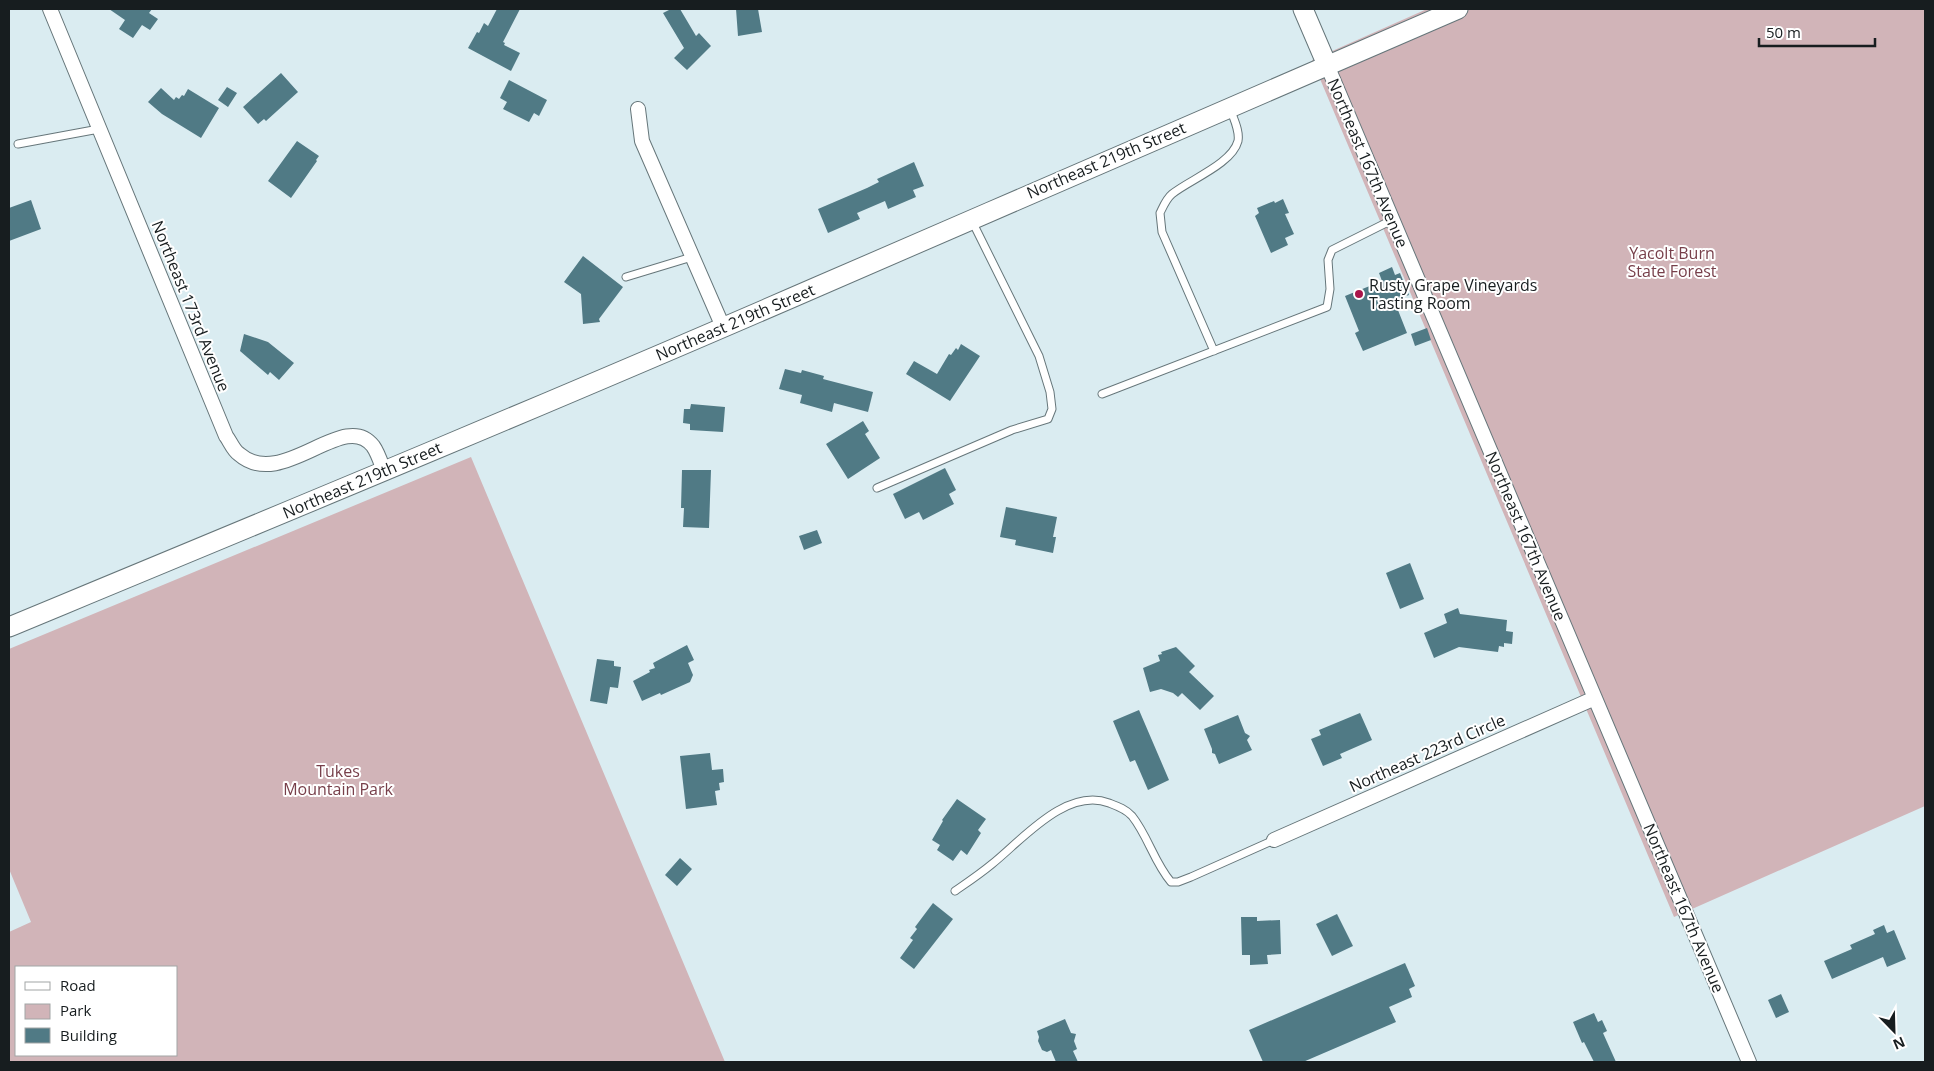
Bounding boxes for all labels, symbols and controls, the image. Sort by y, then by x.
scale bar [1759,15,1875,47]
text: 50 m [1766,22,1801,42]
street label: Northeast 167th Avenue [1322,75,1414,251]
street label: Northeast 219th Street [1023,116,1189,204]
street label: Northeast 173rd Avenue [147,217,235,395]
park label: Yacolt Burn State Forest [1628,242,1717,282]
place label: Rusty Grape Vineyards Tasting Room [1369,274,1537,314]
street label: Northeast 219th Street [652,278,818,366]
marker: Rusty Grape Vineyards Tasting Room [1353,288,1365,300]
street label: Northeast 219th Street [279,436,445,524]
street label: Northeast 167th Avenue [1480,448,1572,624]
street label: Northeast 223rd Circle [1346,709,1508,797]
park label: Tukes Mountain Park [283,760,393,800]
street label: Northeast 167th Avenue [1638,820,1730,996]
legend [15,966,178,1056]
text: Road [60,975,96,995]
text: Park [60,1000,91,1020]
north arrow [1869,1006,1919,1056]
text: Building [60,1025,117,1045]
text: N [1890,1032,1908,1054]

